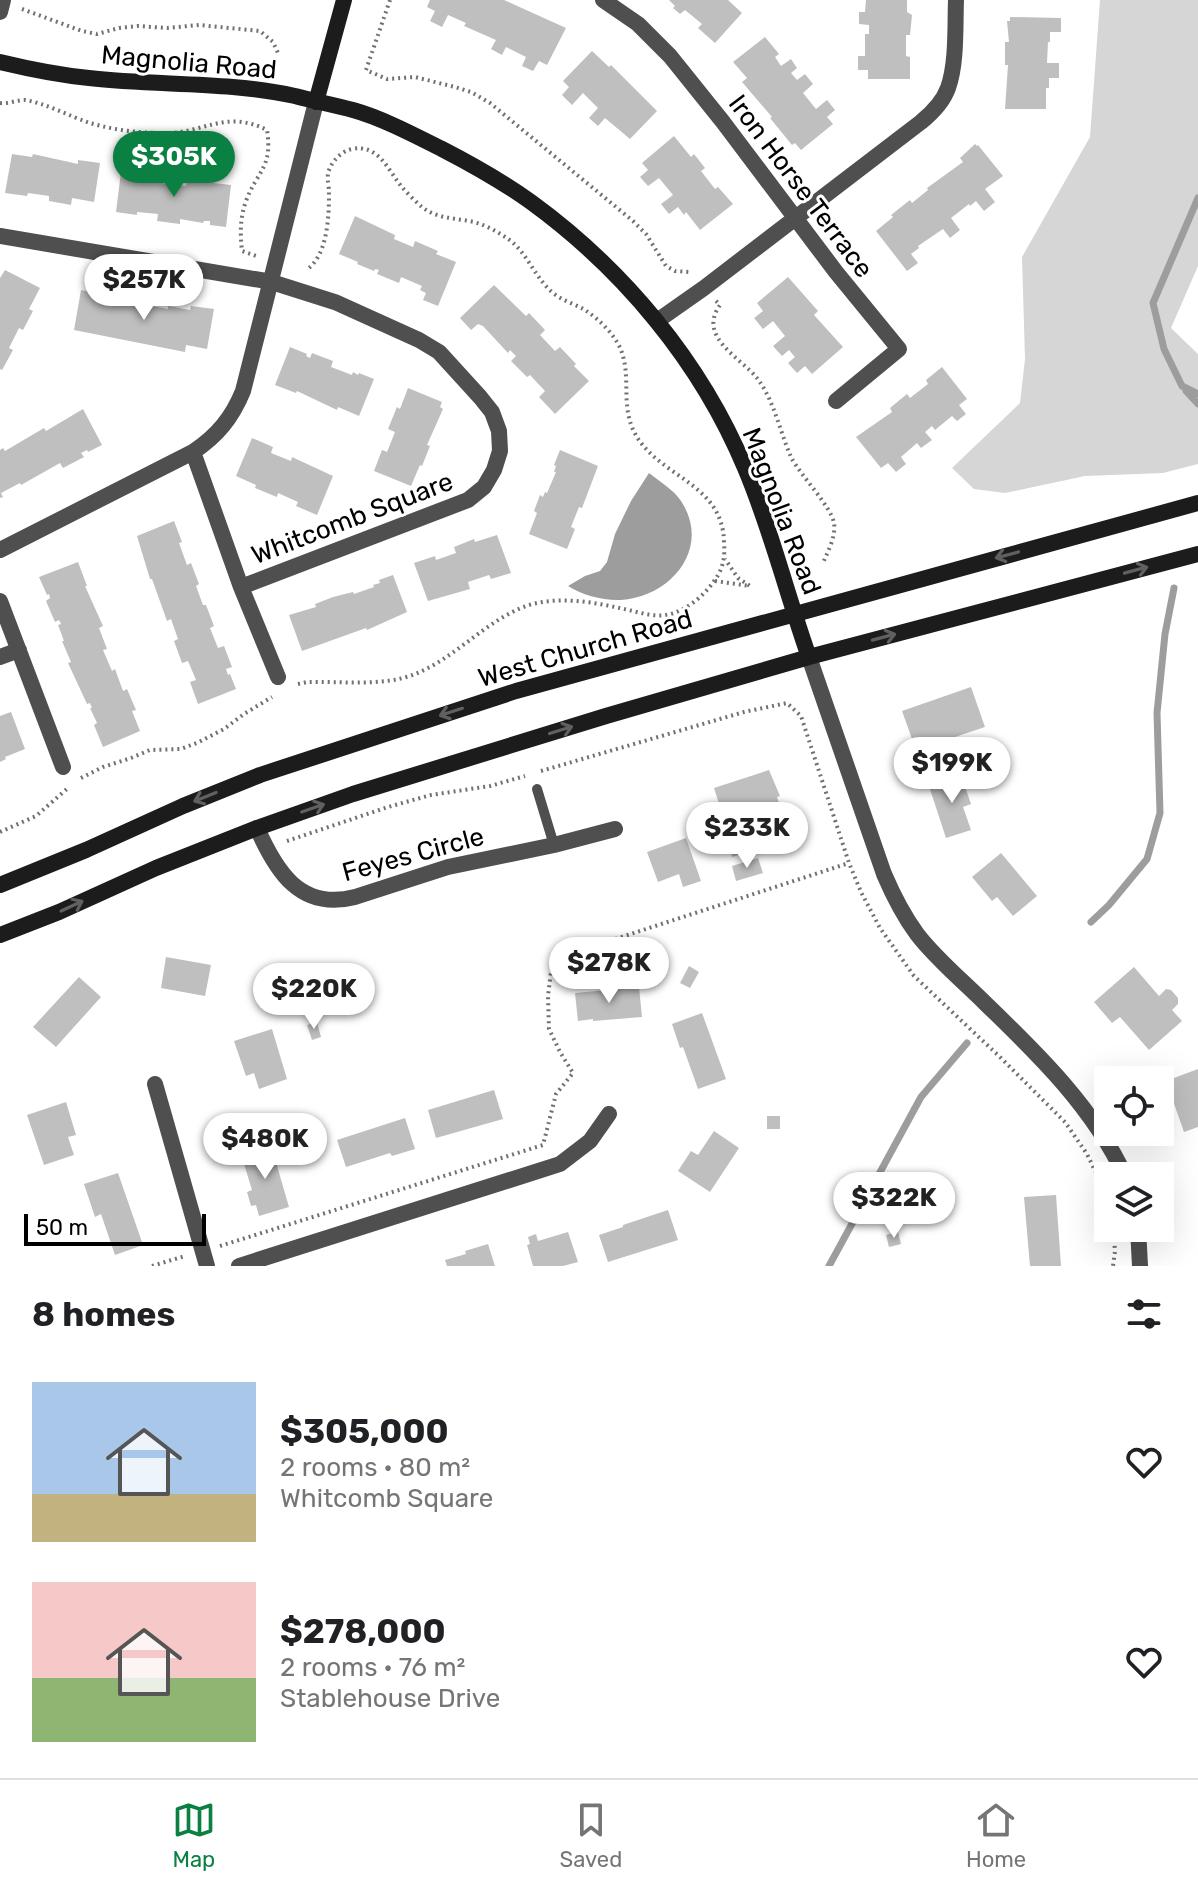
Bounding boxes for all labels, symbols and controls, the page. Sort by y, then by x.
street label: Magnolia Road [100,39,278,86]
street label: Iron Horse Terrace [722,89,879,284]
pin: $305K [118,131,230,199]
text: $305K [131,141,217,172]
pin: $257K [88,254,200,322]
text: $257K [102,264,186,295]
street label: Magnolia Road [735,423,828,599]
street label: Whitcomb Square [247,466,457,571]
one-way arrow [995,548,1021,563]
one-way arrow [1122,562,1148,577]
street label: West Church Road [475,603,696,694]
one-way arrow [871,629,897,644]
one-way arrow [439,706,464,720]
one-way arrow [548,722,573,736]
pin: $199K [896,737,1008,805]
text: $199K [912,747,992,778]
one-way arrow [194,791,218,805]
one-way arrow [300,800,325,815]
pin: $233K [691,802,803,870]
text: $233K [704,812,790,843]
street label: Feyes Circle [339,821,487,888]
one-way arrow [60,898,84,913]
pin: $278K [553,937,665,1005]
text: $278K [567,947,651,978]
pin: $220K [258,963,370,1031]
text: $220K [271,973,357,1004]
map controls [1094,1066,1174,1242]
button: locate [1094,1066,1174,1146]
pin: $480K [209,1113,321,1181]
text: $480K [221,1123,309,1154]
button: layers [1094,1162,1174,1242]
pin: $322K [838,1172,950,1240]
text: $322K [851,1182,937,1213]
scale bar [24,1210,206,1246]
text: 50 m [36,1214,88,1241]
icon: filters [1122,1292,1166,1336]
text: 8 homes [32,1294,175,1335]
text: $305,000 [280,1411,449,1452]
icon: home [96,1414,192,1510]
icon: heart [1122,1440,1166,1484]
text: 2 rooms · 80 m² [280,1452,470,1483]
text: Whitcomb Square [280,1483,493,1514]
text: $278,000 [280,1611,446,1652]
icon: home [96,1614,192,1710]
icon: heart [1122,1640,1166,1684]
text: 2 rooms · 76 m² [280,1652,465,1683]
text: Stablehouse Drive [280,1683,500,1714]
tab: Map [172,1798,216,1873]
tab: Saved [559,1798,622,1873]
tab: Home [966,1798,1026,1873]

